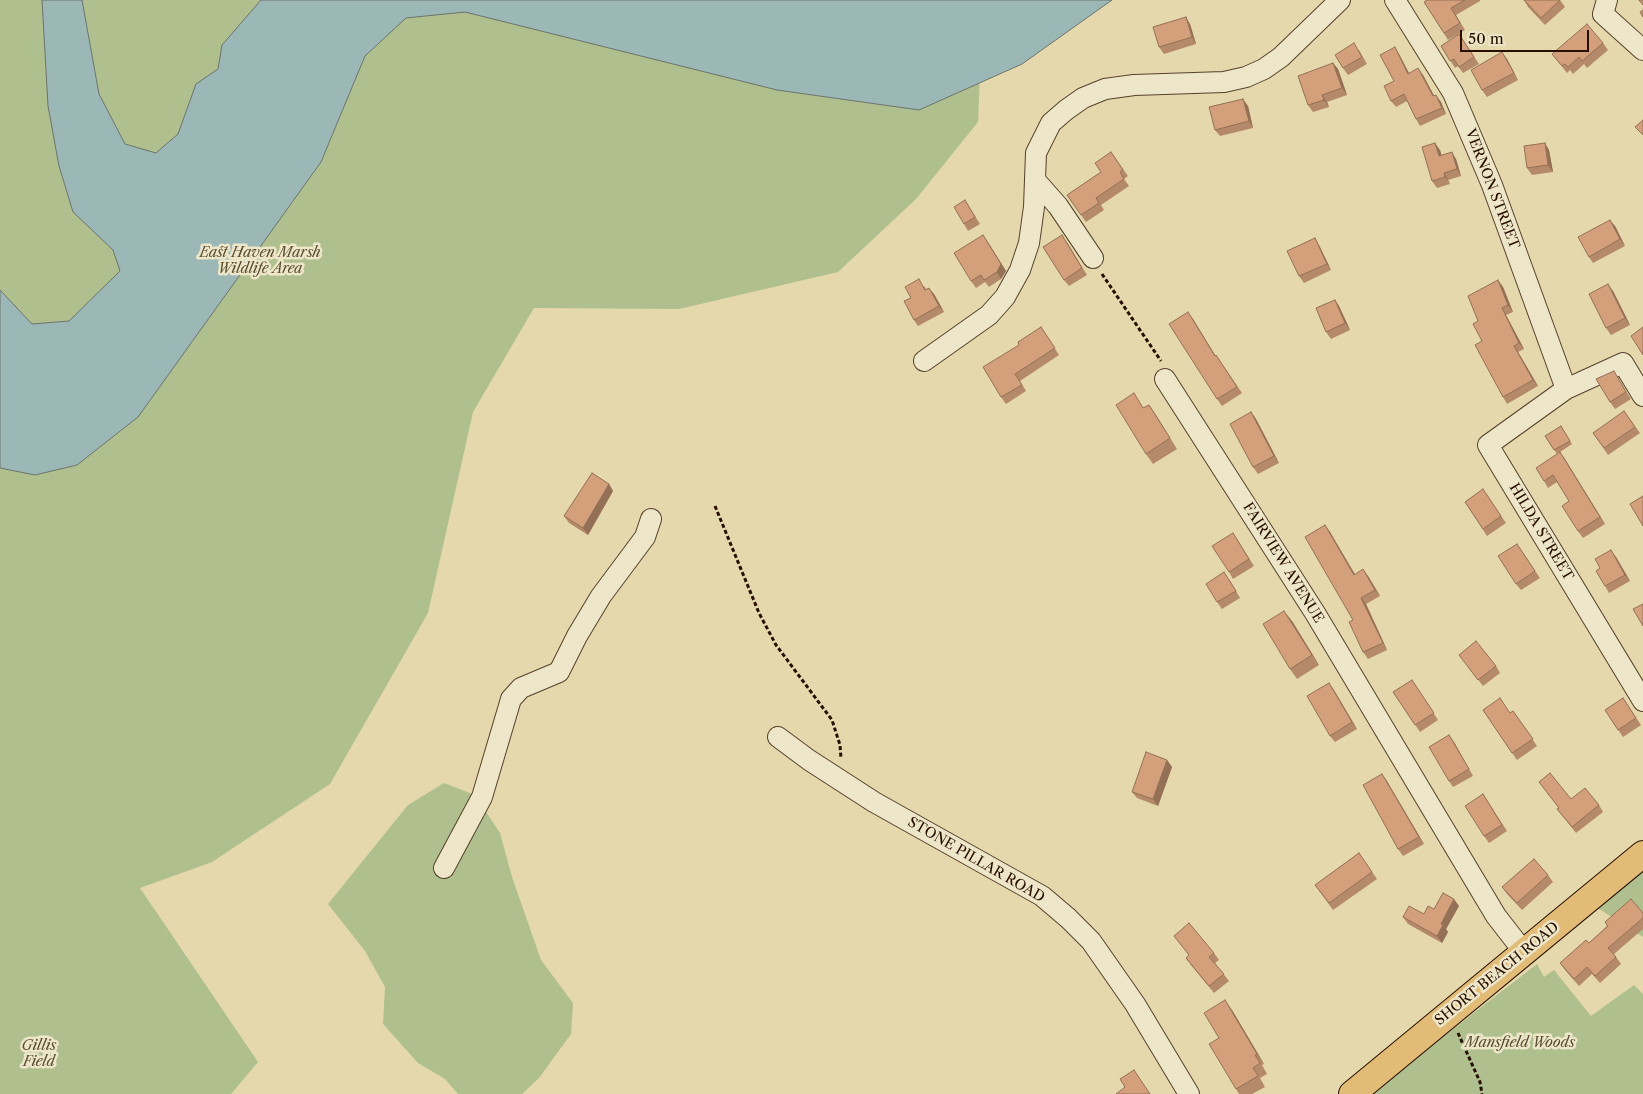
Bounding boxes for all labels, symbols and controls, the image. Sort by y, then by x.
scale bar [1463,20,1592,52]
text: 50 m [1468,29,1504,48]
street label: VERNON STREET [1461,127,1523,251]
park label: East Haven Marsh Wildlife Area [199,245,321,278]
street label: HILDA STREET [1505,480,1577,584]
street label: FAIRVIEW AVENUE [1239,500,1327,626]
street label: STONE PILLAR ROAD [905,814,1047,906]
street label: SHORT BEACH ROAD [1432,919,1562,1029]
park label: Mansfield Woods [1465,1035,1575,1051]
park label: Gillis Field [22,1038,56,1070]

